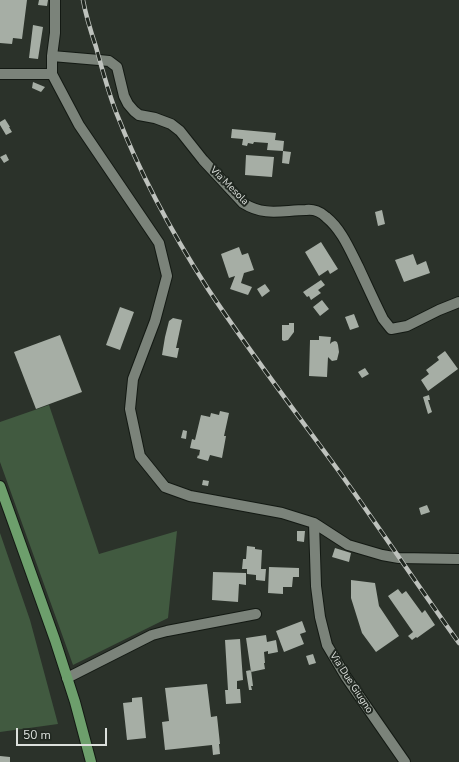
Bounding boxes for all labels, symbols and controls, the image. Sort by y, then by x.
street label: Via Mesola [207,164,251,208]
street label: Via Due Giugno [327,650,375,716]
scale bar [18,720,109,746]
text: 50 m [23,727,51,743]

